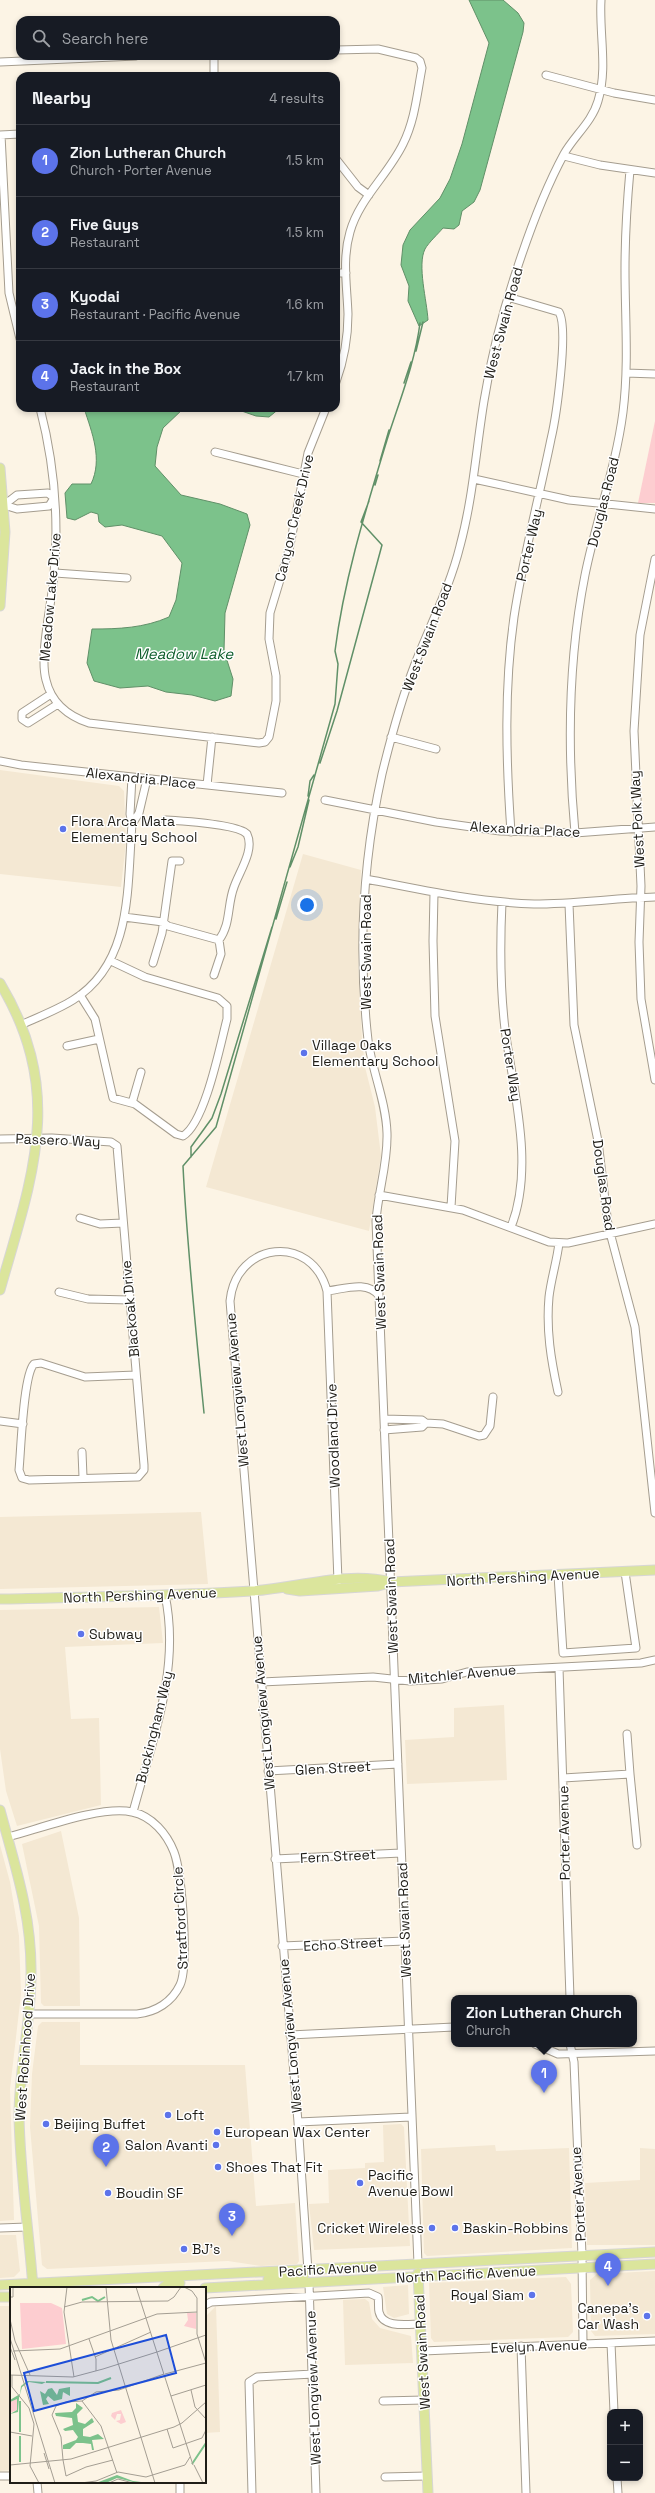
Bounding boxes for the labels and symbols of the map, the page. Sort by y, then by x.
street label: West Swain Road [479,265,527,381]
street label: Canyon Creek Drive [271,453,317,583]
street label: Douglas Road [583,455,623,549]
street label: Porter Way [512,507,546,583]
street label: Meadow Lake Drive [35,532,65,662]
street label: West Swain Road [398,580,456,694]
water label: Meadow Lake [135,644,234,663]
street label: Alexandria Place [85,763,197,793]
street label: West Polk Way [625,770,649,868]
place label: Flora Arca Mata Elementary School [71,812,197,846]
street label: Alexandria Place [469,817,581,841]
marker: Flora Arca Mata Elementary School [58,824,68,834]
street label: West Swain Road [357,894,375,1010]
your location [297,895,317,915]
street label: Porter Way [496,1027,526,1103]
place label: Village Oaks Elementary School [312,1036,438,1070]
marker: Village Oaks Elementary School [299,1048,309,1058]
street label: Passero Way [15,1130,101,1150]
street label: Douglas Road [589,1138,619,1232]
street label: West Swain Road [368,1214,390,1330]
street label: Blackoak Drive [117,1260,143,1358]
street label: West Longview Avenue [221,1312,253,1468]
street label: Woodland Drive [322,1383,344,1489]
street label: West Swain Road [380,1538,402,1654]
street label: North Pershing Avenue [446,1564,600,1590]
street label: North Pershing Avenue [63,1583,217,1607]
place label: Subway [89,1625,143,1643]
marker: Subway [76,1629,86,1639]
street label: West Longview Avenue [247,1635,279,1791]
street label: Mitchler Avenue [407,1660,517,1688]
street label: Buckingham Way [131,1669,177,1785]
street label: Glen Street [295,1757,371,1779]
street label: Porter Avenue [554,1785,574,1881]
street label: Fern Street [300,1845,376,1867]
street label: West Swain Road [393,1862,415,1978]
street label: Stratford Circle [168,1866,192,1970]
street label: Echo Street [303,1933,383,1955]
street label: West Longview Avenue [274,1958,306,2114]
street label: West Robinhood Drive [11,1972,39,2122]
pin: 1 [531,2060,557,2093]
place label: Loft [176,2106,204,2124]
marker: Loft [163,2110,173,2120]
place label: Beijing Buffet [54,2115,146,2133]
marker: Beijing Buffet [41,2119,51,2129]
place label: European Wax Center [225,2123,370,2141]
marker: European Wax Center [212,2127,222,2137]
pin: 2 [93,2134,119,2167]
place label: Salon Avanti [125,2136,208,2154]
marker: Salon Avanti [211,2140,221,2150]
street label: Porter Avenue [567,2146,589,2242]
place label: Shoes That Fit [226,2158,323,2176]
marker: Shoes That Fit [213,2162,223,2172]
place label: Pacific Avenue Bowl [368,2166,453,2200]
marker: Pacific Avenue Bowl [355,2178,365,2188]
place label: Boudin SF [116,2184,184,2202]
marker: Boudin SF [103,2188,113,2198]
pin: 3 [219,2203,245,2236]
place label: Cricket Wireless [317,2219,424,2237]
place label: Baskin-Robbins [463,2219,568,2237]
marker: Cricket Wireless [427,2223,437,2233]
marker: Baskin-Robbins [450,2223,460,2233]
place label: BJ's [192,2240,220,2258]
marker: BJ's [179,2244,189,2254]
pin: 4 [595,2253,621,2286]
street label: Pacific Avenue [278,2257,378,2281]
street label: North Pacific Avenue [395,2261,537,2287]
place label: Royal Siam [451,2286,524,2304]
inset map [10,2287,206,2483]
marker: Royal Siam [527,2290,537,2300]
street label: West Swain Road [410,2294,434,2410]
place label: Canepa's Car Wash [577,2299,639,2333]
street label: West Longview Avenue [301,2310,325,2466]
marker: Canepa's Car Wash [642,2311,652,2321]
street label: Evelyn Avenue [490,2335,588,2357]

